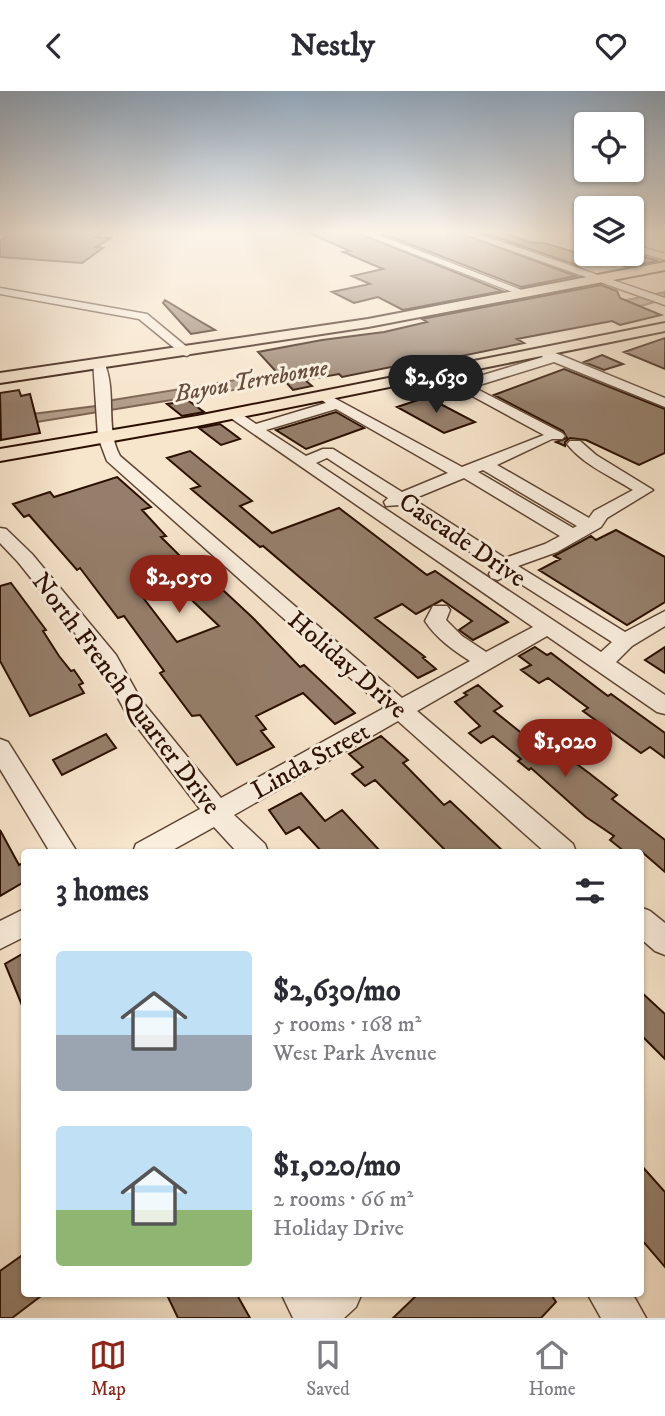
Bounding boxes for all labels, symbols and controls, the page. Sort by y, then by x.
text: Nestly [290,26,375,66]
icon: back [35,27,73,65]
icon: heart [592,27,630,65]
map controls [574,112,644,266]
button: locate [574,112,644,182]
button: layers [574,196,644,266]
water label: Bayou Terrebonne [172,354,331,409]
pin: $2,630 [379,355,493,415]
text: $2,630 [404,363,468,392]
street label: Cascade Drive [392,486,532,595]
pin: $2,050 [122,555,236,615]
text: $2,050 [146,563,212,592]
street label: North French Quarter Drive [24,566,228,821]
street label: Holiday Drive [280,604,414,726]
street label: Linda Street [246,715,376,807]
pin: $1,020 [508,719,622,779]
text: $1,020 [533,727,597,756]
icon: filters [571,872,609,910]
text: 3 homes [56,873,149,910]
text: $2,630/mo [273,973,401,1010]
icon: home [112,979,196,1063]
text: 5 rooms · 168 m² [273,1010,421,1039]
text: West Park Avenue [273,1039,437,1068]
text: $1,020/mo [273,1148,401,1185]
icon: home [112,1154,196,1238]
text: 2 rooms · 66 m² [273,1185,413,1214]
text: Holiday Drive [273,1214,404,1243]
tab: Map [89,1336,127,1401]
tab: Saved [306,1336,350,1401]
tab: Home [529,1336,576,1401]

